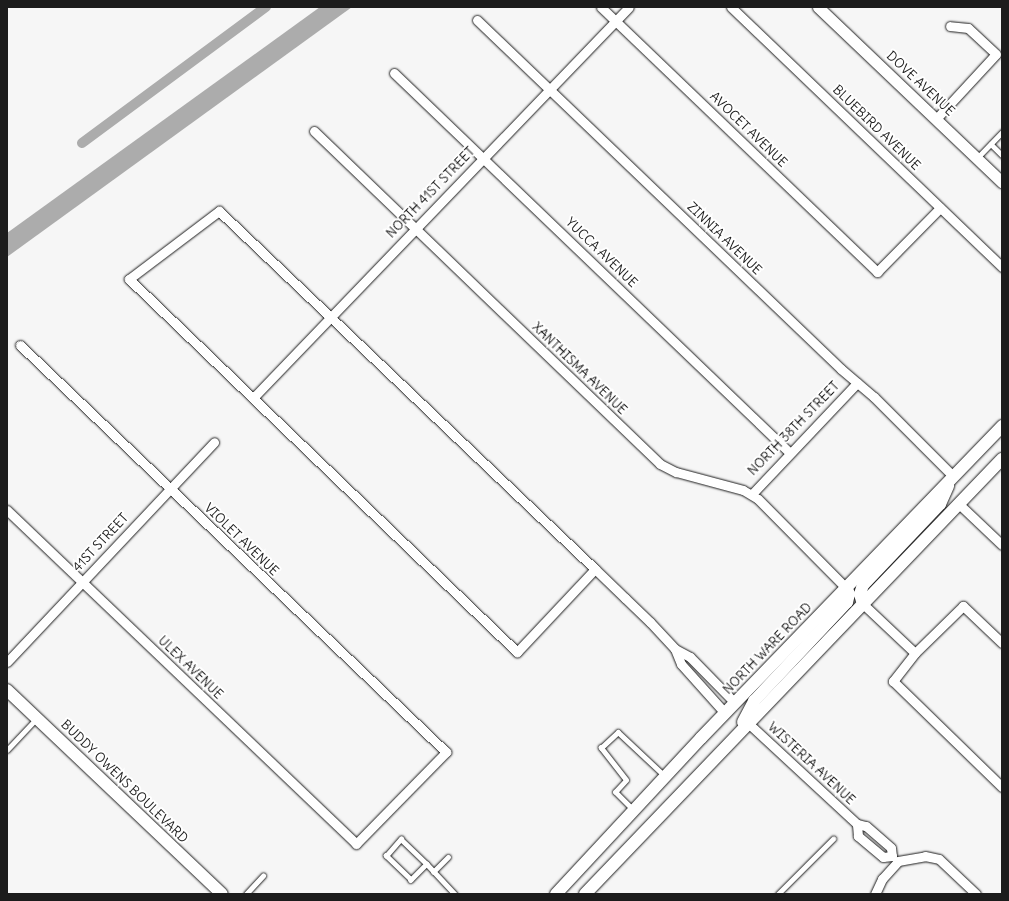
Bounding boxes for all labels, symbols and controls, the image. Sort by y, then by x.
street label: DOVE AVENUE [883,49,957,119]
street label: BLUEBIRD AVENUE [829,82,923,174]
street label: AVOCET AVENUE [706,89,790,171]
street label: NORTH 41ST STREET [384,144,478,242]
street label: ZINNIA AVENUE [684,200,764,278]
street label: YUCCA AVENUE [562,215,640,291]
street label: XANTHISMA AVENUE [528,320,630,418]
street label: NORTH 38TH STREET [745,379,843,479]
street label: VIOLET AVENUE [201,501,281,579]
street label: 41ST STREET [70,511,132,575]
street label: NORTH WARE ROAD [720,600,816,698]
street label: ULEX AVENUE [154,633,226,703]
street label: BUDDY OWENS BOULEVARD [57,717,191,847]
street label: WISTERIA AVENUE [764,720,858,808]

